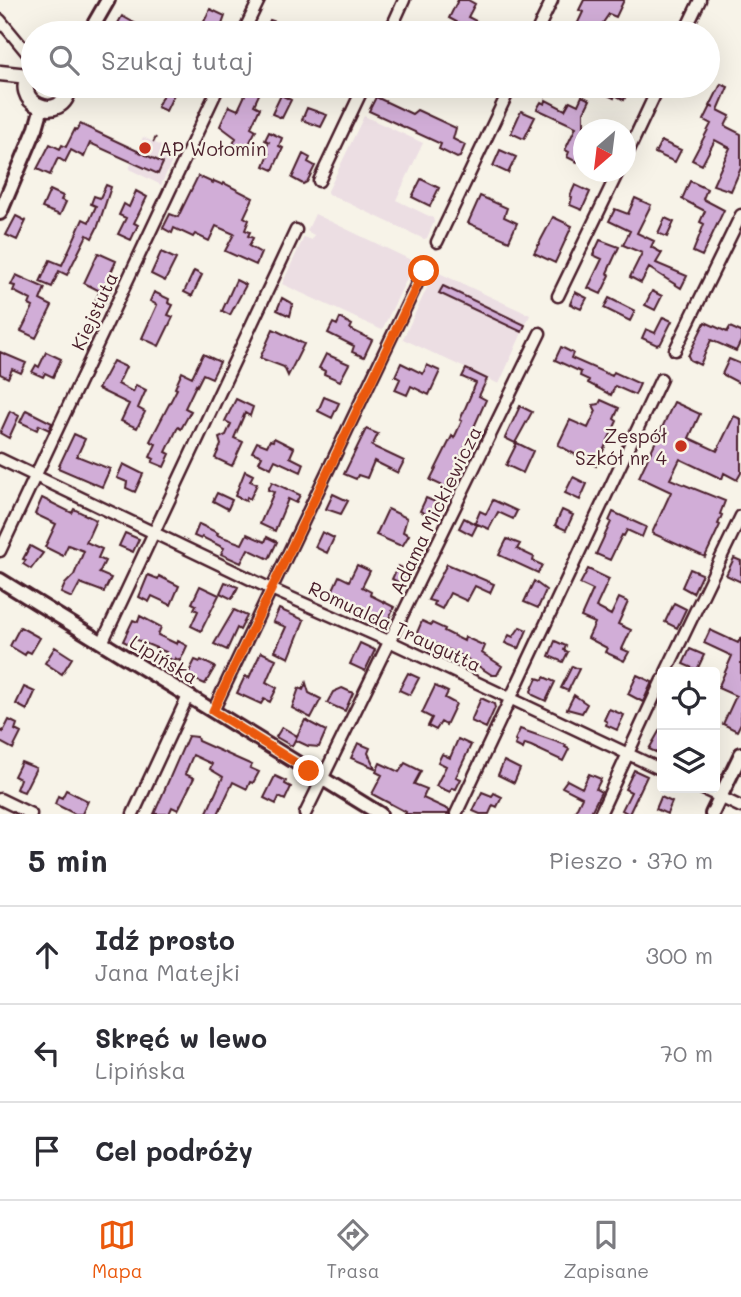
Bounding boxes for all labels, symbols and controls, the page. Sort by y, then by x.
search box [21,21,720,98]
icon: search [45,41,83,79]
text: Szukaj tutaj [101,43,253,77]
north arrow [573,119,636,182]
place label: AP Wołomin [159,136,266,161]
marker: AP Wołomin [137,140,153,156]
route start [408,255,439,286]
street label: Kiejstuta [65,268,123,354]
street label: Adama Mickiewicza [383,422,487,598]
place label: Zespół Szkół nr 4 [575,423,667,470]
marker: Zespół Szkół nr 4 [673,438,689,454]
street label: Romualda Traugutta [305,575,485,677]
street label: Lipińska [125,629,203,689]
map controls [657,667,720,793]
button: locate [657,667,720,730]
button: layers [657,730,720,793]
route end [293,755,324,786]
text: 5 min [28,840,108,880]
text: Pieszo · 370 m [549,845,713,875]
text: Idź prosto [95,923,235,957]
icon: ahead [28,936,66,974]
text: 300 m [645,940,713,970]
text: Jana Matejki [95,957,240,987]
text: Skręć w lewo [95,1021,267,1055]
icon: left [28,1034,66,1072]
text: 70 m [660,1038,713,1068]
text: Lipińska [95,1055,186,1085]
icon: arrive [28,1132,66,1170]
text: Cel podróży [95,1134,253,1168]
tab: Mapa [92,1216,143,1283]
tab: Trasa [326,1216,380,1283]
tab: Zapisane [563,1216,649,1283]

